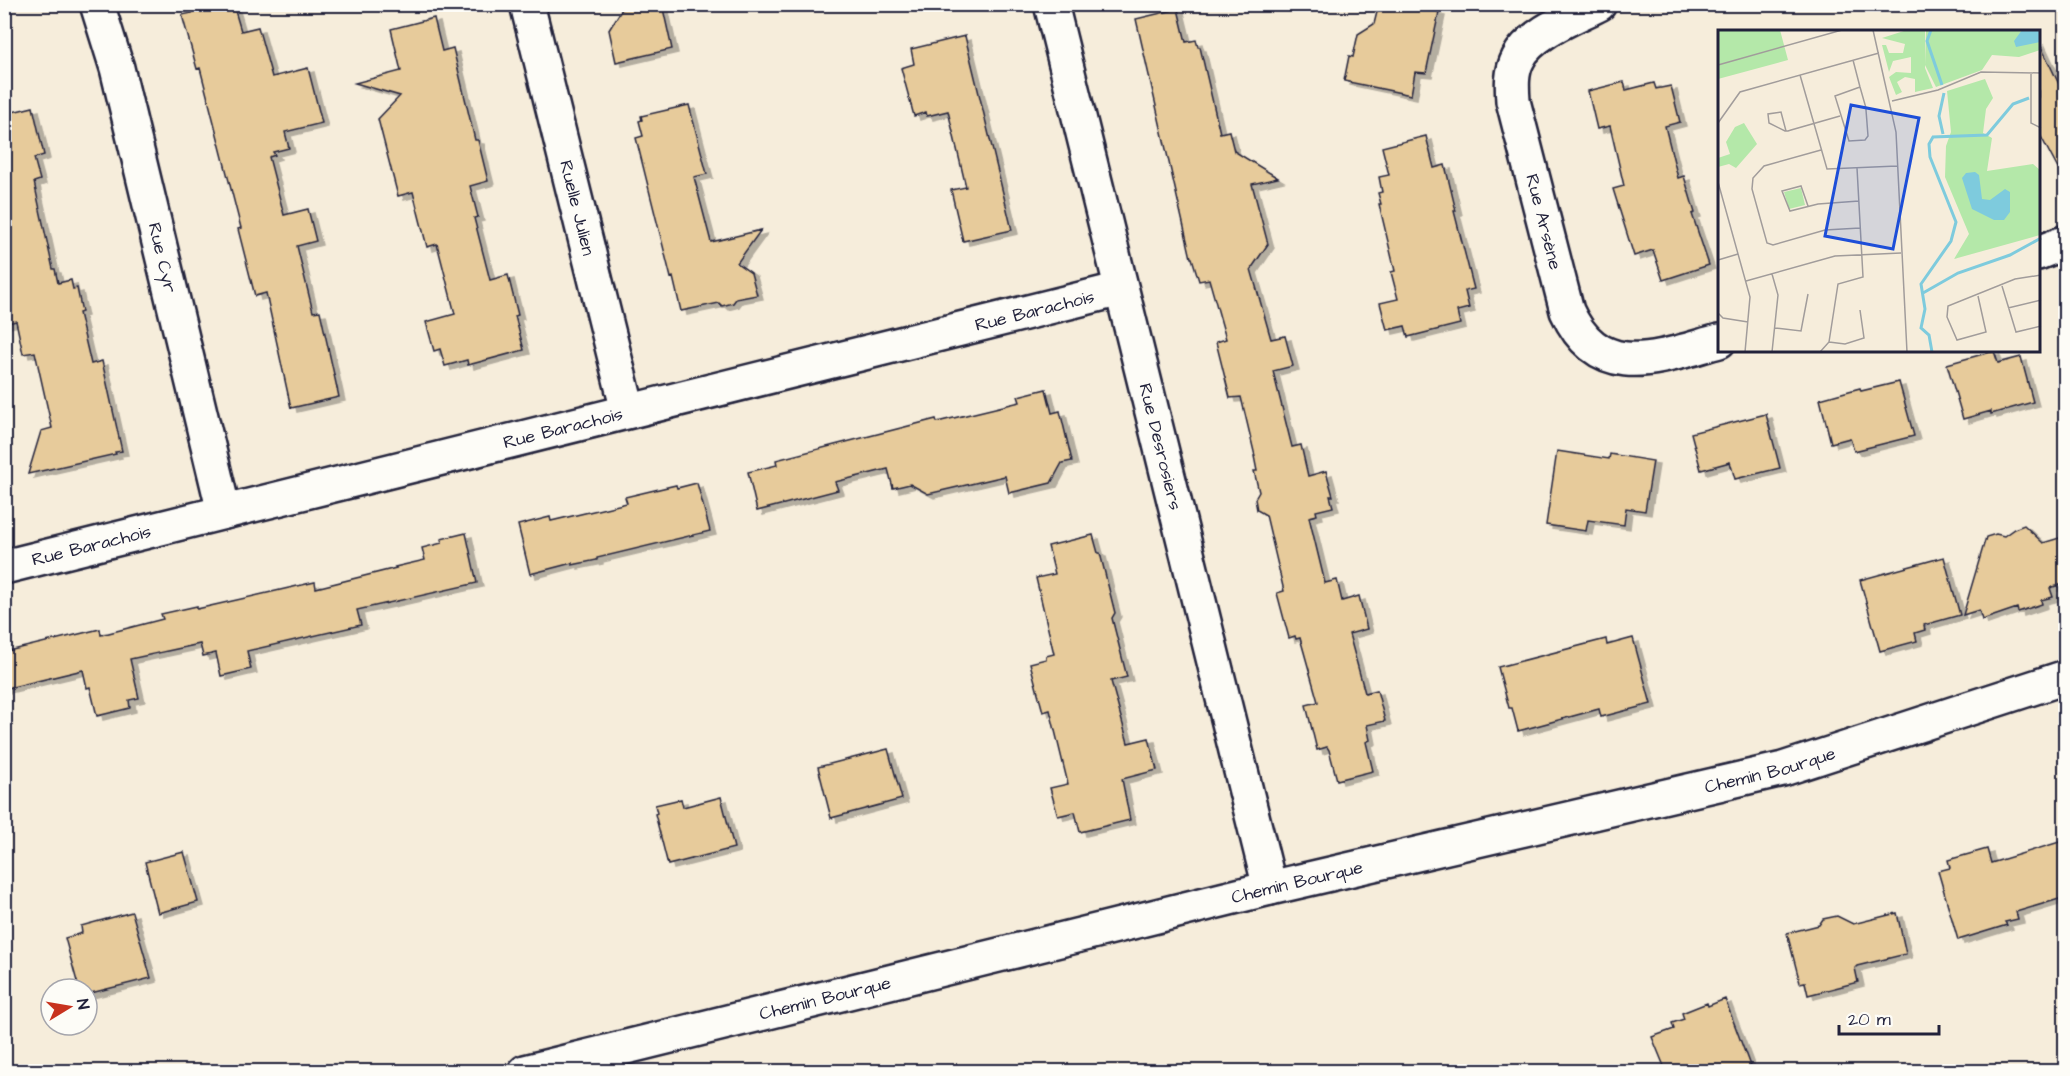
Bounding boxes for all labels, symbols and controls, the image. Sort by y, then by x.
inset map [1718,30,2040,352]
street label: Ruelle Julien [554,158,601,258]
street label: Rue Arsène [1520,171,1568,272]
street label: Rue Cyr [142,220,183,295]
street label: Rue Barachois [972,284,1097,337]
street label: Rue Desrosiers [1133,381,1188,513]
street label: Rue Barachois [501,401,625,455]
street label: Rue Barachois [29,518,154,572]
street label: Chemin Bourque [1702,740,1839,799]
street label: Chemin Bourque [1229,854,1365,910]
street label: Chemin Bourque [757,970,894,1026]
north arrow [39,977,99,1037]
text: N [71,997,94,1011]
scale bar [1839,998,1940,1036]
text: 20 m [1848,1007,1891,1032]

